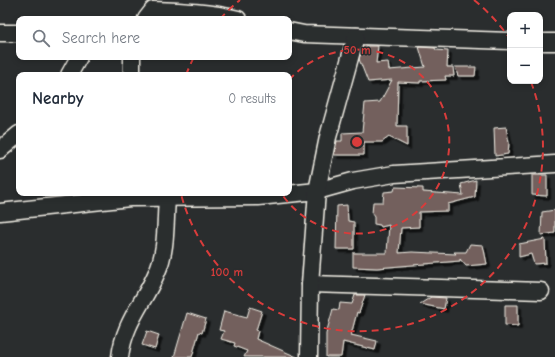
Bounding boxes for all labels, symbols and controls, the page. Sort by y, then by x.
map controls [507,12,543,84]
button: + [507,12,543,48]
search box [16,16,292,60]
icon: search [30,27,52,49]
text: Search here [62,29,140,47]
text: 50 m [343,43,371,57]
button: − [507,48,543,84]
text: Nearby [32,89,83,108]
text: 0 results [228,91,276,106]
centre of rings [350,135,364,149]
text: 100 m [211,265,243,279]

